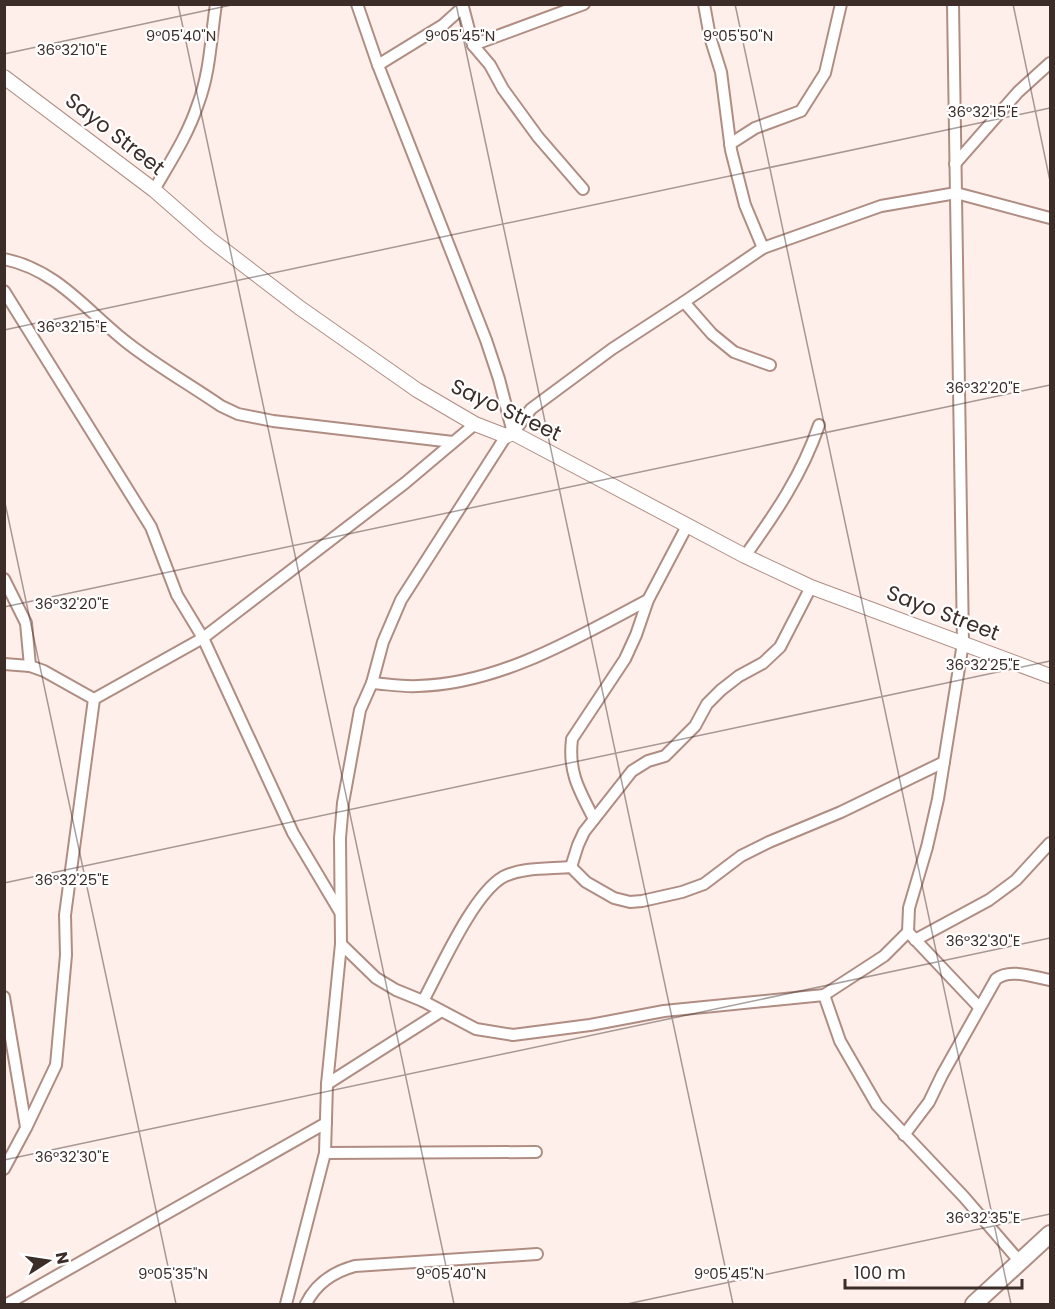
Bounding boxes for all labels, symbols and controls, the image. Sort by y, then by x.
text: 9°05'40"N [146,25,216,46]
text: 9°05'45"N [425,25,495,46]
text: 9°05'50"N [703,25,773,46]
text: 36°32'10"E [37,39,107,60]
street label: Sayo Street [60,86,171,182]
text: 36°32'15"E [948,101,1018,122]
text: 36°32'15"E [37,316,107,337]
street label: Sayo Street [446,371,566,448]
text: 36°32'20"E [946,377,1020,398]
street label: Sayo Street [882,578,1004,647]
text: 36°32'20"E [35,593,109,614]
text: 36°32'25"E [946,654,1020,675]
text: 36°32'25"E [35,869,109,890]
text: 36°32'30"E [946,930,1020,951]
text: 36°32'30"E [35,1146,109,1167]
text: 36°32'35"E [946,1207,1020,1228]
north arrow [18,1231,78,1291]
text: N [50,1250,75,1266]
scale bar [845,1252,1022,1290]
text: 100 m [854,1260,906,1285]
text: 9°05'35"N [138,1263,208,1284]
text: 9°05'40"N [416,1263,486,1284]
text: 9°05'45"N [694,1263,764,1284]

